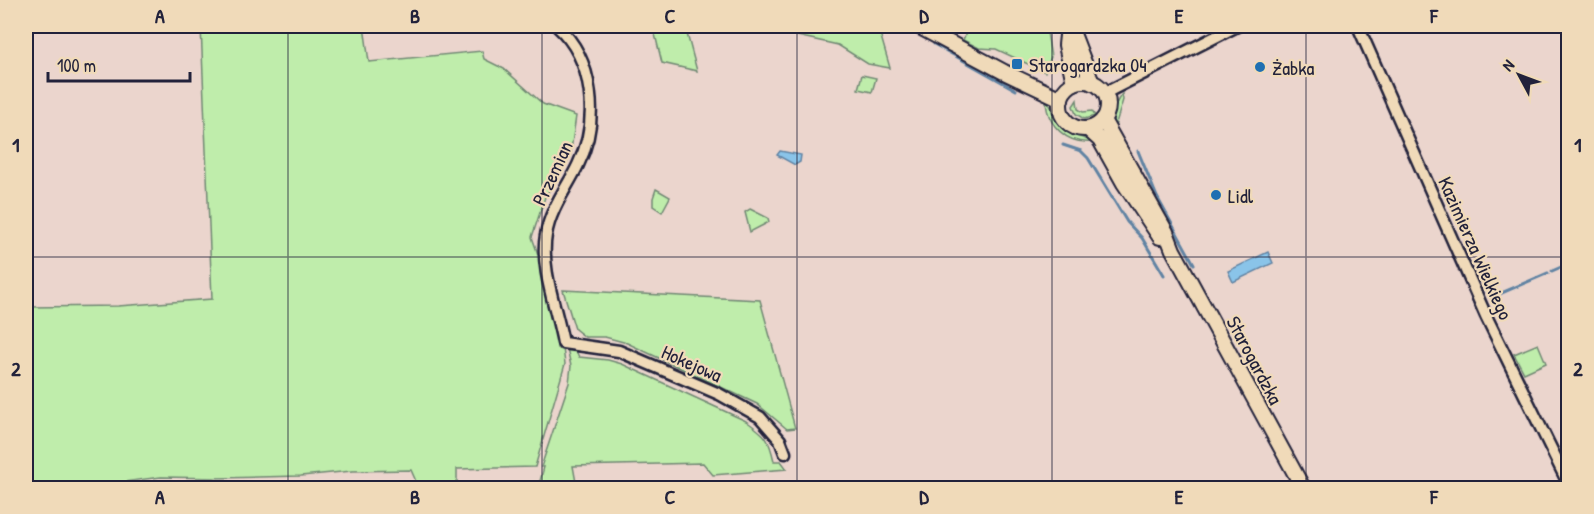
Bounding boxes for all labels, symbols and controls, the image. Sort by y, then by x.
text: A [155,2,165,29]
text: B [410,2,420,29]
text: C [665,2,676,29]
text: D [919,2,929,29]
text: E [1175,2,1184,29]
text: F [1429,2,1439,29]
scale bar [48,45,190,83]
north arrow [1489,45,1549,105]
place label: Starogardzka 04 [1029,51,1147,78]
text: 100 m [57,53,96,78]
place label: Żabka [1272,54,1315,81]
text: N [1497,54,1519,76]
marker: Starogardzka 04 [1010,57,1024,71]
marker: Żabka [1253,60,1267,74]
text: 1 [12,131,20,158]
text: 1 [1574,131,1582,158]
street label: Przemian [525,136,579,210]
street label: Kazimierza Wielkiego [1432,172,1520,324]
place label: Lidl [1228,182,1254,209]
marker: Lidl [1209,188,1223,202]
street label: Starogardzka [1220,311,1290,409]
street label: Hokejowa [657,338,727,388]
text: 2 [11,355,21,382]
text: 2 [1573,355,1583,382]
text: A [155,483,165,510]
text: B [410,483,420,510]
text: C [665,483,676,510]
text: D [919,483,929,510]
text: E [1175,483,1184,510]
text: F [1429,483,1439,510]

